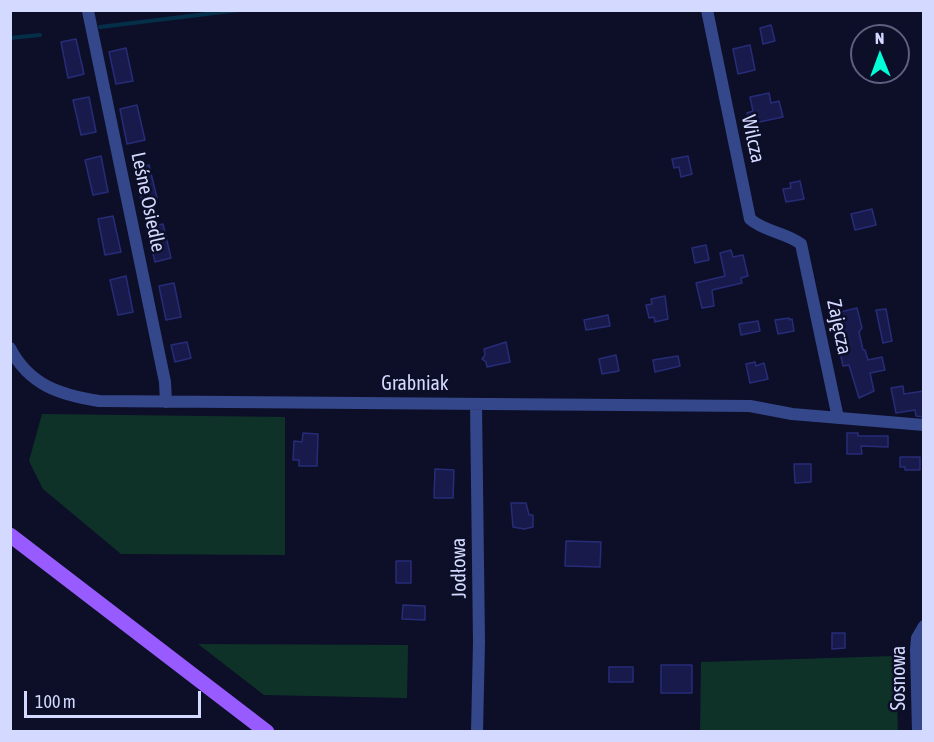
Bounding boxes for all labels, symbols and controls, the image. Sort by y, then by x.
north arrow [850,24,910,84]
text: N [875,29,885,47]
street label: Wilcza [736,113,770,165]
street label: Leśne Osiedle [126,150,170,254]
street label: Zajęcza [821,297,857,357]
street label: Grabniak [381,372,449,396]
street label: Jodłowa [446,537,472,599]
street label: Sosnowa [887,646,911,710]
scale bar [27,679,204,717]
text: 100 m [35,691,76,712]

